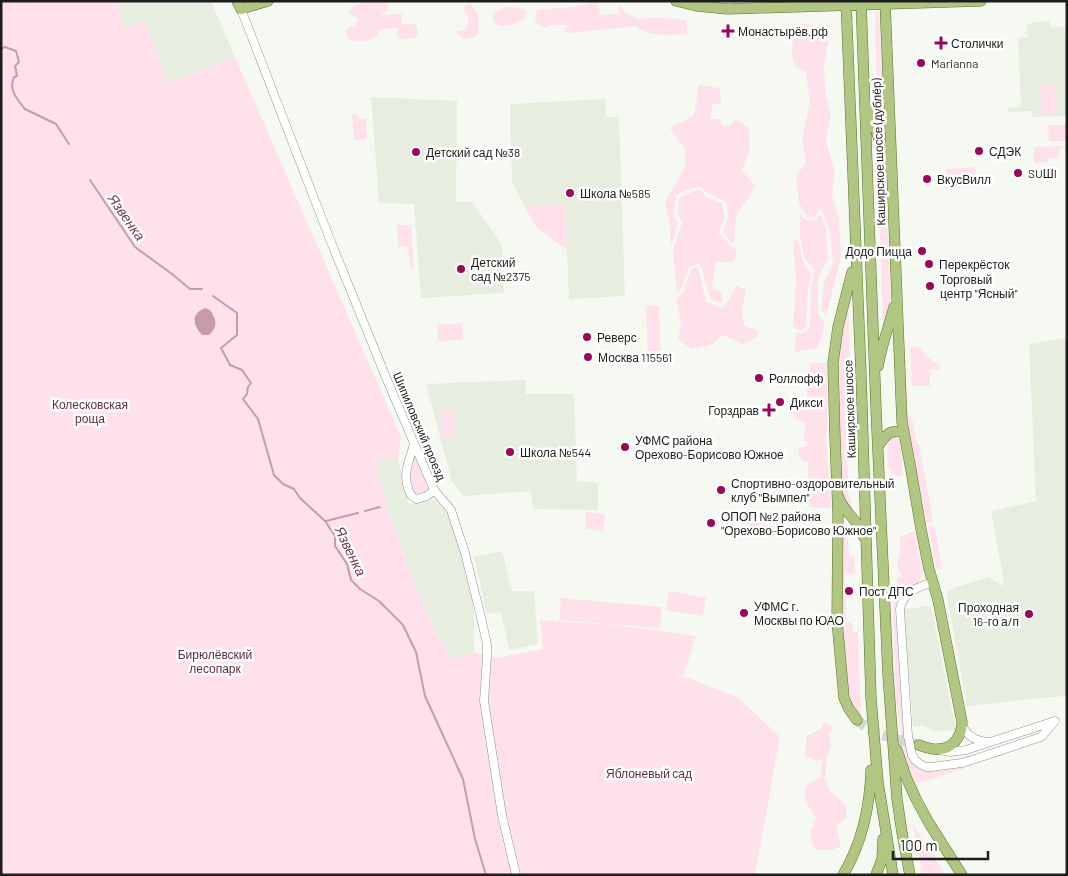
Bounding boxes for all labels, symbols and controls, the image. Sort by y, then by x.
place label: Монастырёв.рф [738,24,828,39]
marker: Монастырёв.рф [722,25,734,37]
place label: Столички [951,36,1003,50]
marker: Столички [935,37,947,49]
place label: Marianna [931,56,978,70]
marker: Marianna [915,57,927,69]
street label: Каширское шоссе (дублёр) [868,77,889,226]
place label: СДЭК [989,144,1021,159]
place label: Детский сад №38 [426,145,520,160]
marker: СДЭК [973,145,985,157]
marker: Детский сад №38 [410,146,422,158]
place label: SUШI [1028,166,1057,180]
marker: SUШI [1012,167,1024,179]
place label: ВкусВилл [937,172,991,187]
marker: ВкусВилл [921,173,933,185]
place label: Школа №585 [580,186,650,200]
marker: Школа №585 [564,187,576,199]
water label: Язвенка [104,190,149,244]
place label: Додо Пицца [846,244,912,259]
marker: Додо Пицца [916,245,928,257]
place label: Детский сад №2375 [471,255,530,284]
place label: Перекрёсток [939,257,1010,272]
marker: Перекрёсток [923,258,935,270]
marker: Детский сад №2375 [455,263,467,275]
place label: Торговый центр "Ясный" [940,272,1018,301]
marker: Торговый центр "Ясный" [924,280,936,292]
place label: Реверс [597,330,637,345]
marker: Реверс [581,331,593,343]
place label: Москва 115561 [598,350,672,364]
marker: Москва 115561 [582,351,594,363]
street label: Каширское шоссе [840,359,859,459]
street label: Шипиловский проезд [390,370,449,483]
place label: Роллофф [769,371,824,386]
marker: Роллофф [753,372,765,384]
place label: Дикси [790,395,823,410]
marker: Дикси [774,396,786,408]
park label: Колесковская роща [52,397,128,426]
place label: Горздрав [708,403,759,418]
marker: Горздрав [763,404,775,416]
place label: УФМС района Орехово-Борисово Южное [635,433,784,462]
marker: УФМС района Орехово-Борисово Южное [619,441,631,453]
place label: Школа №544 [520,445,591,459]
marker: Школа №544 [504,446,516,458]
place label: Спортивно-оздоровительный клуб "Вымпел" [731,476,895,505]
marker: Спортивно-оздоровительный клуб "Вымпел" [715,484,727,496]
place label: ОПОП №2 района "Орехово-Борисово Южное" [721,509,876,538]
marker: ОПОП №2 района "Орехово-Борисово Южное" [705,517,717,529]
water label: Язвенка [331,523,370,579]
place label: Пост ДПС [859,584,914,599]
marker: Пост ДПС [843,585,855,597]
place label: УФМС г. Москвы по ЮАО [754,599,844,627]
place label: Проходная 16-го а/п [958,600,1019,628]
marker: УФМС г. Москвы по ЮАО [738,607,750,619]
marker: Проходная 16-го а/п [1023,608,1035,620]
park label: Бирюлёвский лесопарк [178,647,252,676]
park label: Яблоневый сад [606,766,692,781]
scale bar [893,828,988,860]
text: 100 m [900,836,938,854]

